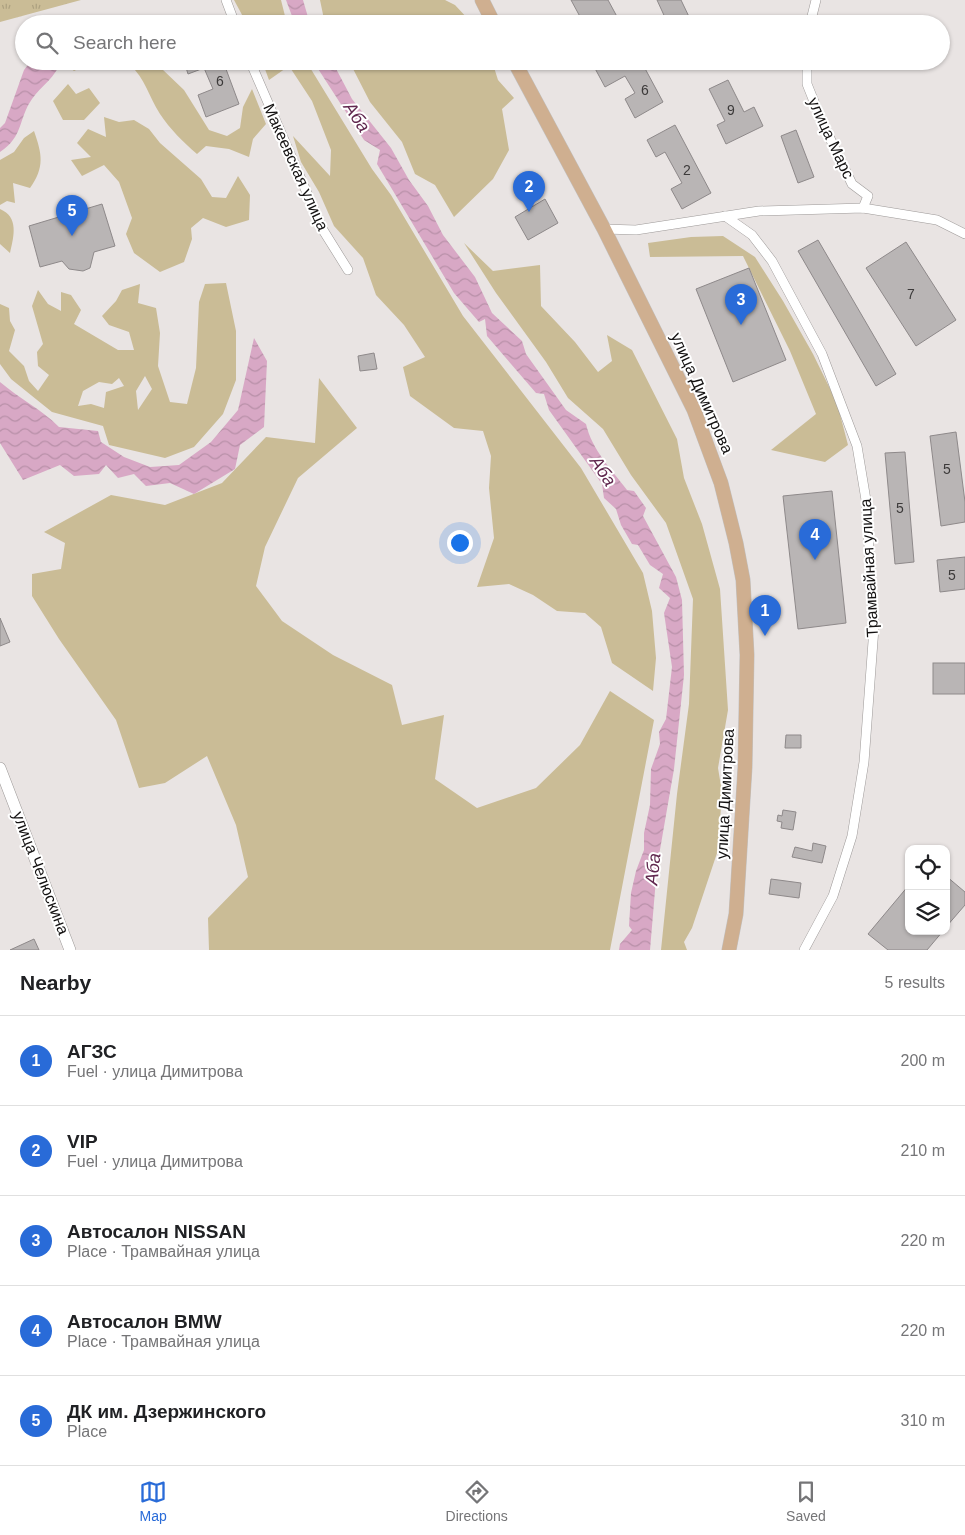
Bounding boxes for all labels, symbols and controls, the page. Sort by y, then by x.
search box [15,15,950,70]
icon: search [33,29,61,57]
text: Search here [73,32,177,53]
house number: 6 [216,73,224,89]
house number: 6 [641,82,649,98]
street label: улица Марс [805,95,857,181]
water label: Аба [339,97,374,136]
street label: Макеевская улица [260,101,332,233]
house number: 9 [727,102,735,118]
house number: 2 [683,162,691,178]
pin: 2 [513,171,545,212]
pin: 5 [56,195,88,236]
pin: 3 [725,284,757,325]
house number: 7 [907,286,915,302]
street label: улица Димитрова [668,330,736,456]
water label: Аба [585,451,620,490]
house number: 5 [943,461,951,477]
street label: Трамвайная улица [857,498,881,638]
house number: 5 [896,500,904,516]
pin: 4 [799,519,831,560]
your location [447,530,473,556]
house number: 5 [948,567,956,583]
pin: 1 [749,595,781,636]
street label: улица Димитрова [713,728,737,860]
street label: улица Челюскина [10,809,72,937]
map controls [905,845,950,935]
button: locate [905,845,950,890]
water label: Аба [641,852,665,887]
button: layers [905,890,950,935]
text: Nearby [20,971,91,994]
text: 5 results [885,974,945,991]
text: АГЗС [67,1041,117,1062]
text: 1 [32,1052,40,1069]
text: 200 m [901,1052,945,1069]
text: Fuel · улица Димитрова [67,1063,243,1080]
text: VIP [67,1131,98,1152]
text: 2 [32,1142,40,1159]
text: 210 m [901,1142,945,1159]
text: Fuel · улица Димитрова [67,1153,243,1170]
text: Автосалон NISSAN [67,1221,246,1242]
text: 3 [32,1232,40,1249]
text: 220 m [901,1232,945,1249]
text: Place · Трамвайная улица [67,1243,260,1260]
text: Автосалон BMW [67,1311,222,1332]
text: 4 [32,1322,40,1339]
text: 220 m [901,1322,945,1339]
text: Place · Трамвайная улица [67,1333,260,1350]
text: ДК им. Дзержинского [67,1401,266,1422]
text: 5 [32,1412,40,1429]
text: 310 m [901,1412,945,1429]
text: Place [67,1423,107,1440]
tab: Map [139,1478,167,1524]
tab: Directions [446,1478,508,1524]
tab: Saved [786,1478,826,1524]

